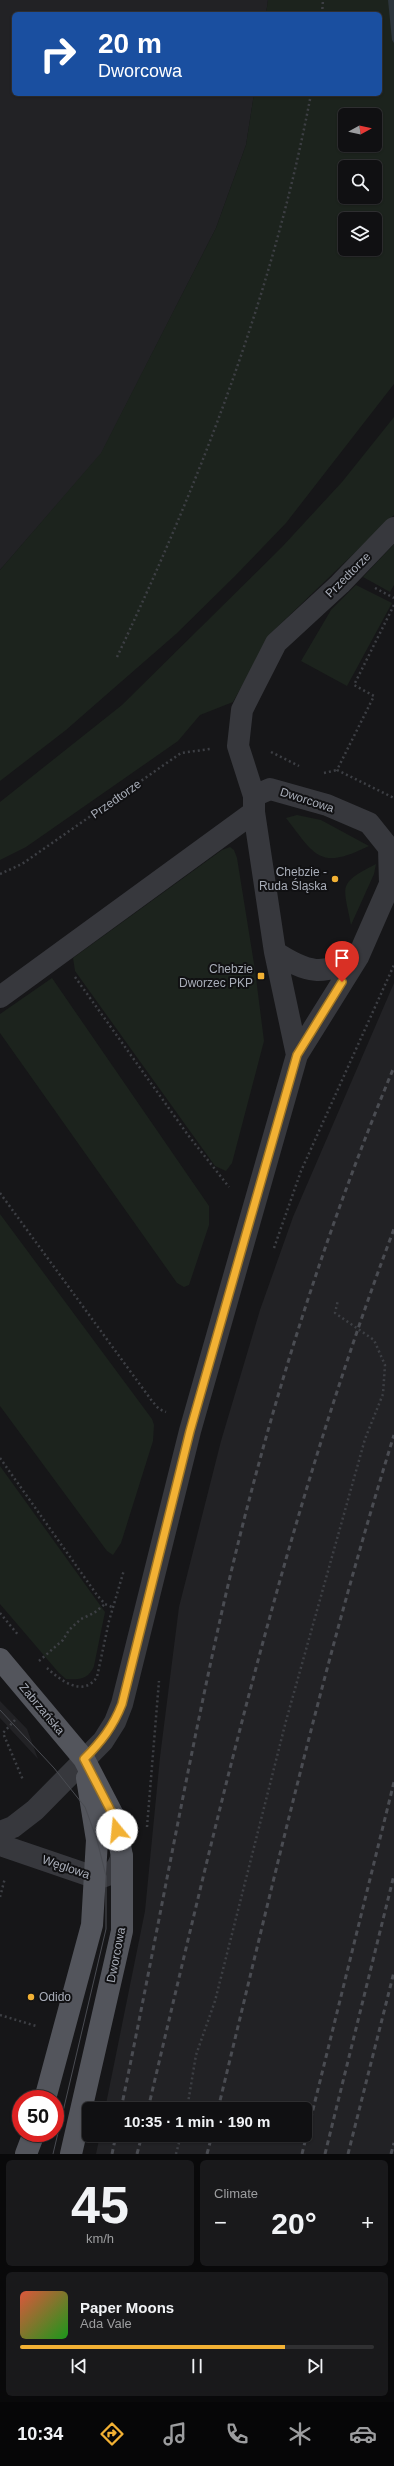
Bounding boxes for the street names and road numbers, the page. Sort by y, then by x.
street label: Przedtorze [323,549,374,600]
street label: Przedtorze [88,776,144,821]
street label: Dworcowa [278,785,336,815]
street label: Zabrzańska [16,1680,68,1738]
street label: Węglowa [40,1852,92,1882]
street label: Dworcowa [104,1926,128,1984]

